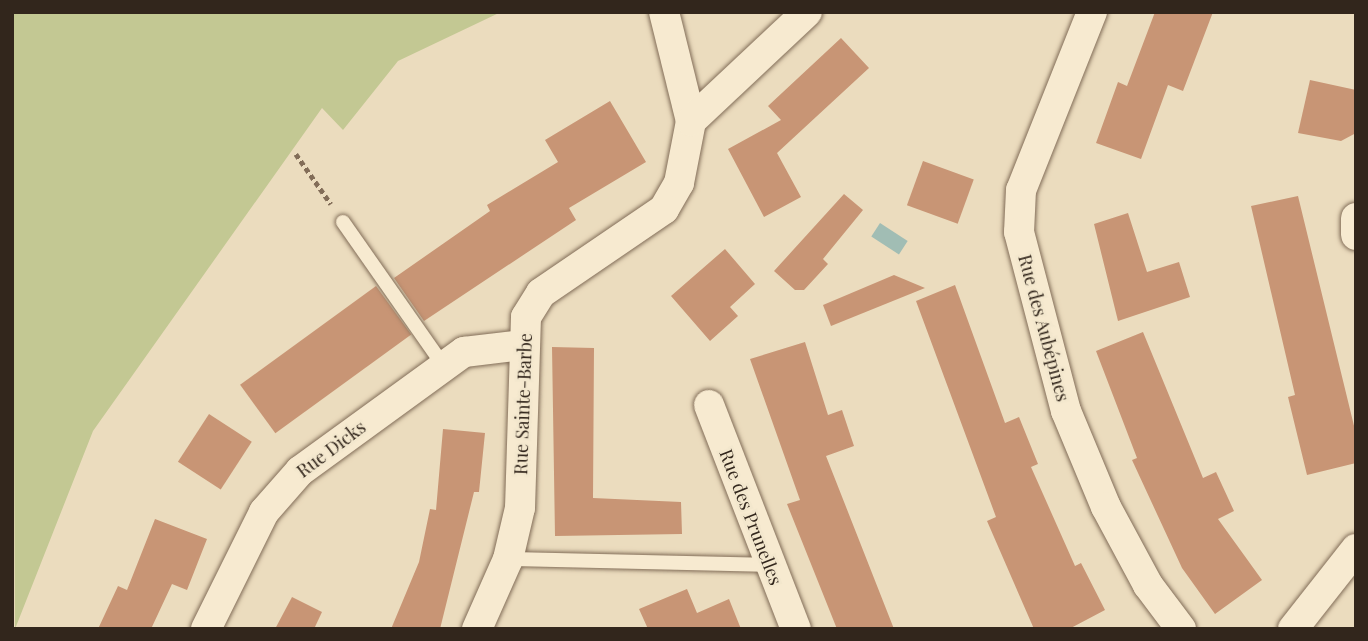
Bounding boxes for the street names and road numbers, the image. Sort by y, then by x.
street label: Rue des Aubépines [1014,252,1074,404]
street label: Rue Sainte-Barbe [510,333,536,475]
street label: Rue Dicks [292,416,370,482]
street label: Rue des Prunelles [715,446,787,588]

